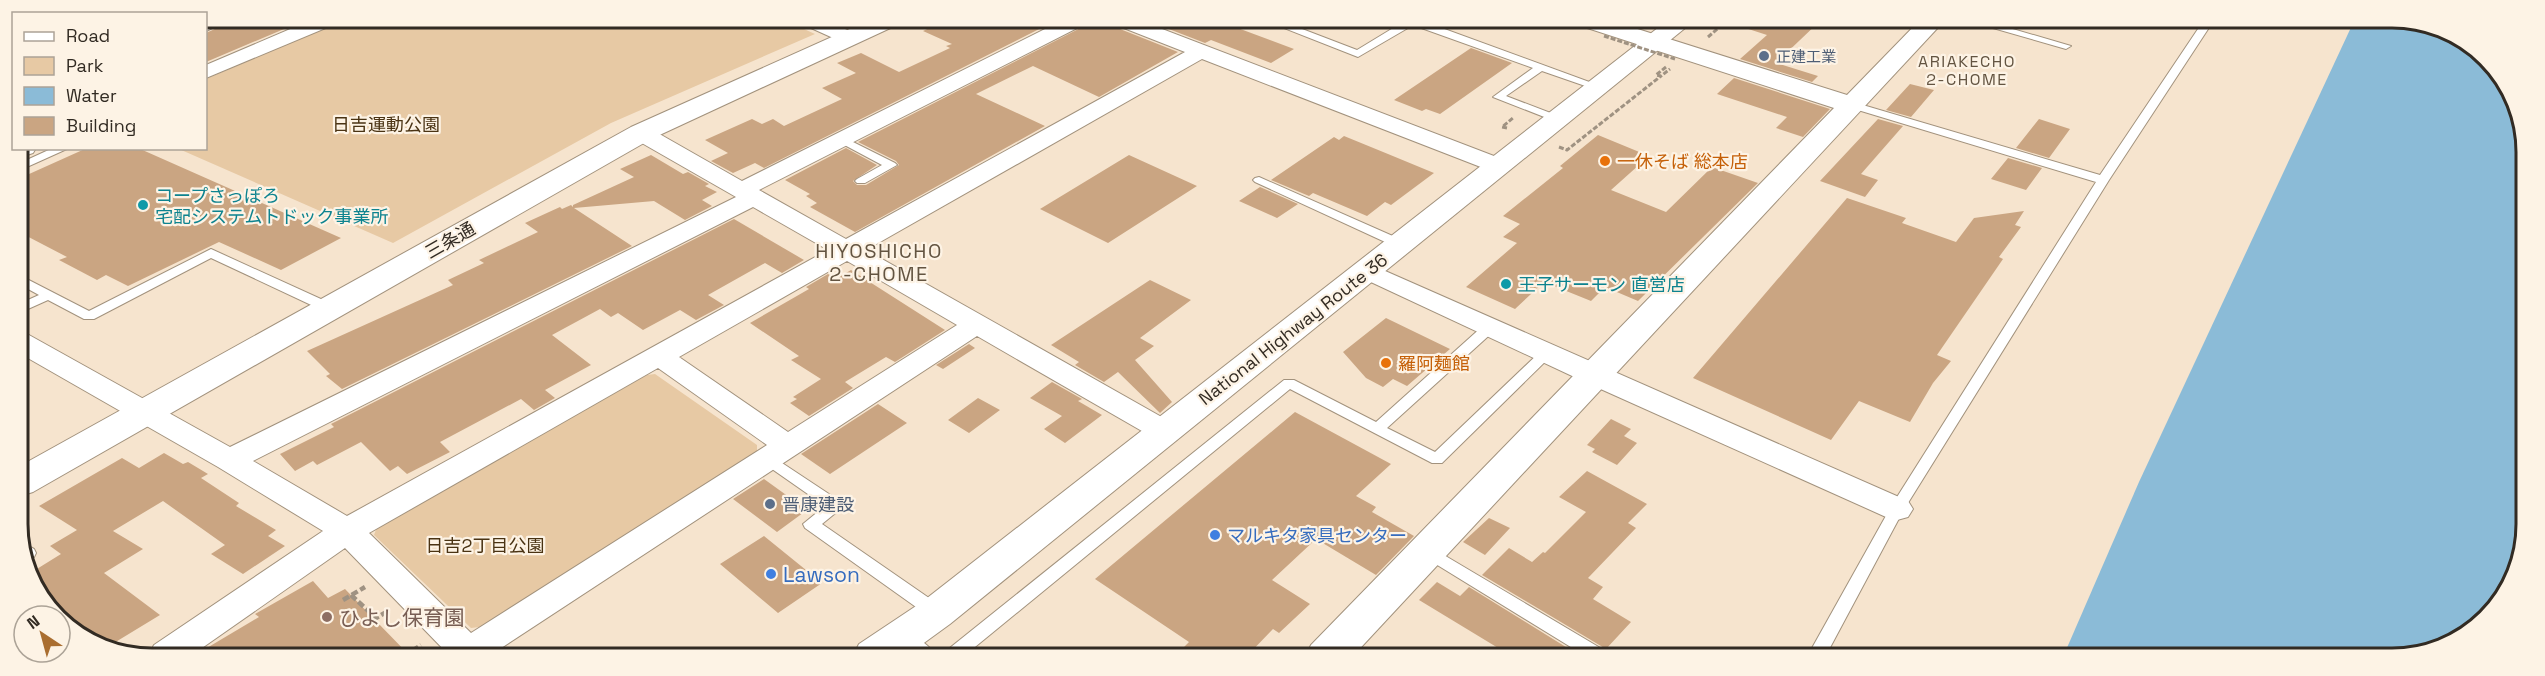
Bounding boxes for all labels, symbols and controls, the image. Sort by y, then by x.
legend [12,12,207,150]
text: Road [66,24,110,47]
place label: 正建工業 [1776,47,1836,66]
marker: 正建工業 [1757,49,1771,63]
district label: ARIAKECHO 2-CHOME [1918,51,2016,90]
text: Park [66,54,104,77]
text: Water [66,84,117,107]
park label: 日吉運動公園 [332,113,440,136]
text: Building [66,114,136,137]
place label: 一休そば 総本店 [1617,150,1748,173]
marker: 一休そば 総本店 [1598,154,1612,168]
place label: コープさっぽろ 宅配システムトドック事業所 [155,184,388,228]
marker: コープさっぽろ 宅配システムトドック事業所 [136,198,150,212]
street label: 三条通 [421,217,479,263]
district label: HIYOSHICHO 2-CHOME [815,238,943,287]
street label: National Highway Route 36 [1194,248,1392,410]
place label: 王子サーモン 直営店 [1518,273,1685,296]
marker: 王子サーモン 直営店 [1499,277,1513,291]
place label: 羅阿麺館 [1398,352,1470,375]
marker: 羅阿麺館 [1379,356,1393,370]
place label: 晋康建設 [782,493,854,516]
marker: 晋康建設 [763,497,777,511]
place label: マルキタ家具センター [1227,524,1407,547]
marker: マルキタ家具センター [1208,528,1222,542]
park label: 日吉2丁目公園 [426,534,544,557]
place label: Lawson [783,561,860,588]
marker: Lawson [764,567,778,581]
north arrow [12,604,72,664]
place label: ひよし保育園 [339,604,465,631]
marker: ひよし保育園 [320,610,334,624]
text: N [23,611,44,634]

